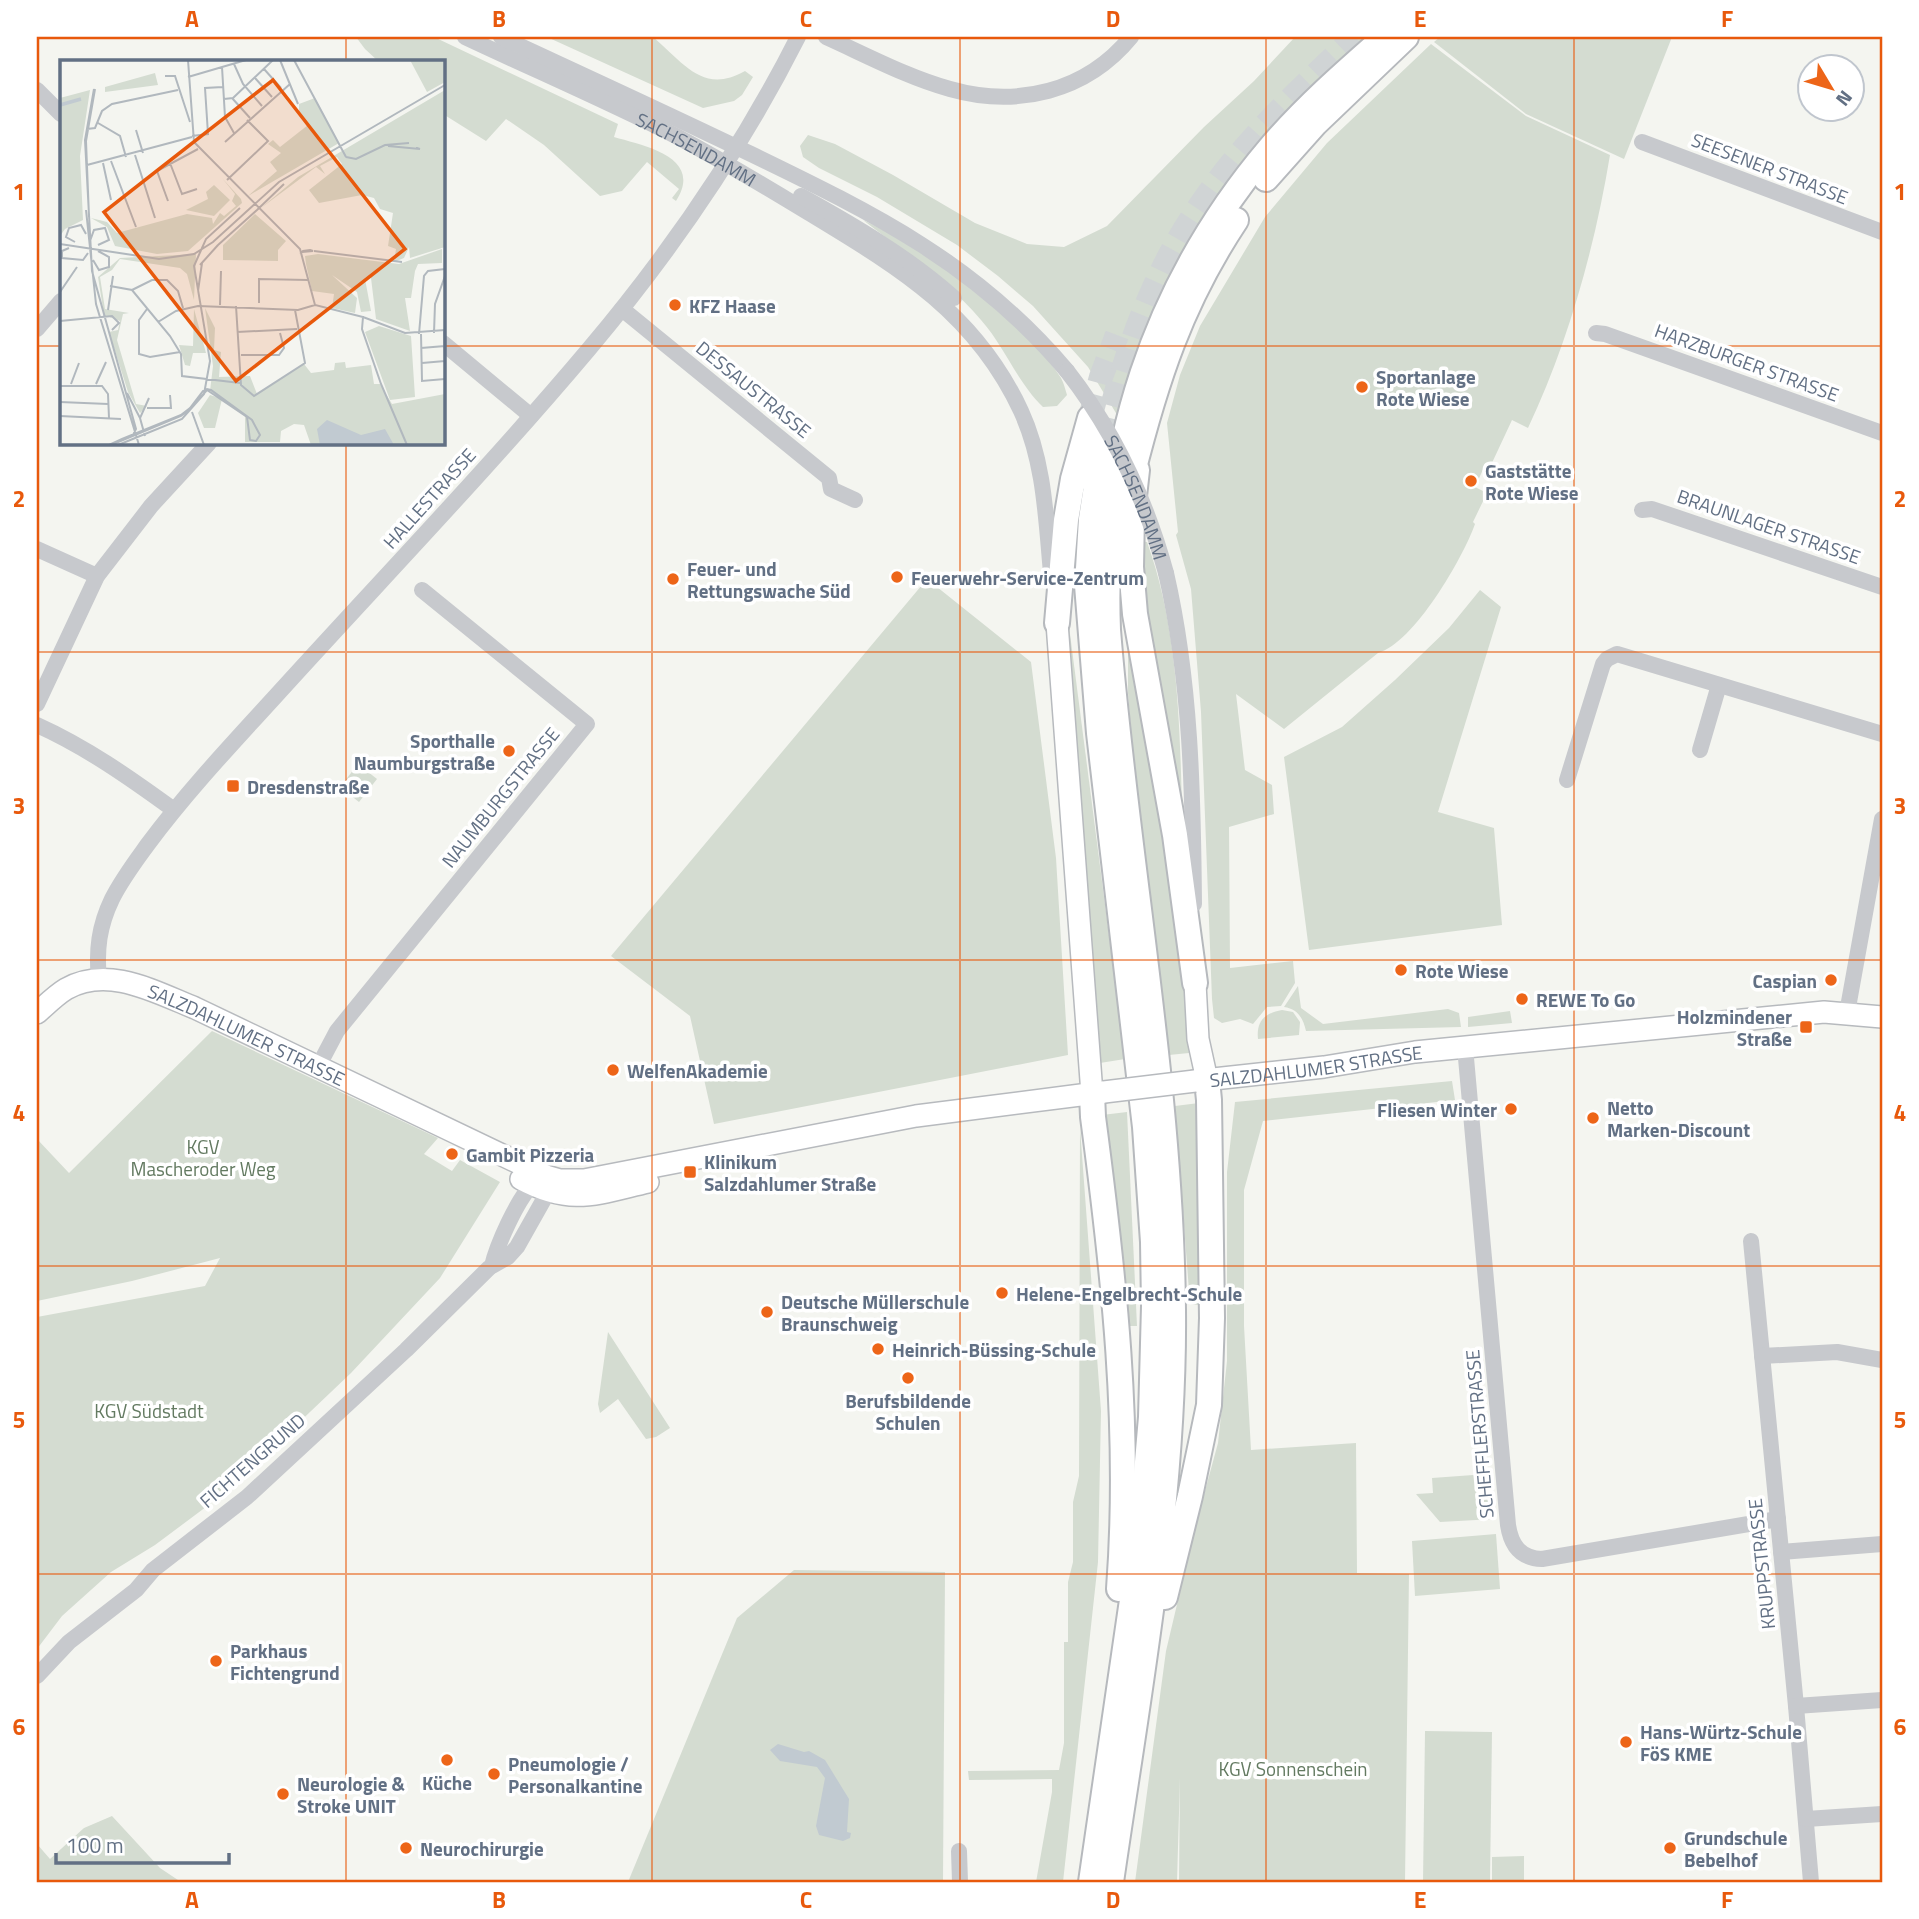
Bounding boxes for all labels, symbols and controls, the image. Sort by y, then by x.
text: A [185,1,199,36]
text: B [492,1,506,36]
text: C [800,1,812,36]
text: D [1106,1,1120,36]
text: E [1414,1,1426,36]
text: F [1721,1,1733,36]
north arrow [1797,52,1867,122]
inset map [60,60,444,444]
text: N [1829,85,1860,113]
street label: SACHSENDAMM [631,104,762,193]
street label: SEESENER STRASSE [1688,125,1852,211]
text: 1 [13,174,25,209]
text: 1 [1894,174,1906,209]
place label: KFZ Haase [689,291,776,320]
marker: KFZ Haase [667,297,683,313]
street label: HARZBURGER STRASSE [1651,315,1843,409]
street label: DESSAUSTRASSE [690,333,818,445]
place label: Sportanlage Rote Wiese [1376,362,1476,413]
marker: Sportanlage Rote Wiese [1354,379,1370,395]
street label: SACHSENDAMM [1098,429,1176,563]
street label: HALLESTRASSE [376,441,482,555]
place label: Gaststätte Rote Wiese [1485,456,1579,507]
marker: Gaststätte Rote Wiese [1463,473,1479,489]
text: 2 [13,481,25,516]
street label: BRAUNLAGER STRASSE [1674,481,1864,571]
text: 2 [1894,481,1906,516]
place label: Feuer- und Rettungswache Süd [687,554,851,605]
place label: Feuerwehr-Service-Zentrum [911,563,1144,592]
marker: Feuerwehr-Service-Zentrum [889,569,905,585]
marker: Feuer- und Rettungswache Süd [665,571,681,587]
street label: NAUMBURGSTRASSE [434,720,566,874]
place label: Sporthalle Naumburgstraße [354,726,495,777]
marker: Sporthalle Naumburgstraße [501,743,517,759]
place label: Dresdenstraße [247,772,370,801]
marker: Dresdenstraße [225,778,241,794]
text: 3 [13,788,25,823]
text: 3 [1894,788,1906,823]
place label: Rote Wiese [1415,956,1509,985]
marker: Rote Wiese [1393,962,1409,978]
place label: Caspian [1753,966,1817,995]
marker: Caspian [1823,972,1839,988]
street label: SALZDAHLUMER STRASSE [144,976,350,1092]
place label: REWE To Go [1536,985,1635,1014]
marker: REWE To Go [1514,991,1530,1007]
place label: Holzmindener Straße [1677,1002,1792,1053]
marker: Holzmindener Straße [1798,1019,1814,1035]
street label: SALZDAHLUMER STRASSE [1208,1037,1424,1094]
place label: WelfenAkademie [627,1056,768,1085]
marker: WelfenAkademie [605,1062,621,1078]
place label: Netto Marken-Discount [1607,1093,1750,1144]
text: 4 [13,1095,25,1130]
place label: Fliesen Winter [1377,1095,1497,1124]
text: 4 [1894,1095,1906,1130]
marker: Fliesen Winter [1503,1101,1519,1117]
marker: Netto Marken-Discount [1585,1110,1601,1126]
park label: KGV Mascheroder Weg [130,1132,276,1183]
place label: Gambit Pizzeria [466,1140,595,1169]
marker: Gambit Pizzeria [444,1146,460,1162]
place label: Klinikum Salzdahlumer Straße [704,1147,877,1198]
marker: Klinikum Salzdahlumer Straße [682,1164,698,1180]
place label: Helene-Engelbrecht-Schule [1016,1279,1243,1308]
marker: Helene-Engelbrecht-Schule [994,1285,1010,1301]
place label: Deutsche Müllerschule Braunschweig [781,1287,969,1338]
marker: Deutsche Müllerschule Braunschweig [759,1304,775,1320]
place label: Heinrich-Büssing-Schule [892,1335,1096,1364]
marker: Heinrich-Büssing-Schule [870,1341,886,1357]
street label: SCHEFFLERSTRASSE [1457,1348,1501,1520]
marker: Berufsbildende Schulen [900,1370,916,1386]
place label: Berufsbildende Schulen [845,1386,971,1437]
park label: KGV Südstadt [94,1396,204,1425]
text: 5 [13,1402,25,1437]
text: 5 [1894,1402,1906,1437]
street label: FICHTENGRUND [193,1406,311,1514]
street label: KRUPPSTRASSE [1740,1497,1782,1631]
place label: Parkhaus Fichtengrund [230,1636,340,1687]
marker: Parkhaus Fichtengrund [208,1653,224,1669]
text: 6 [13,1709,26,1744]
text: 6 [1894,1709,1907,1744]
place label: Hans-Würtz-Schule FöS KME [1640,1717,1802,1768]
marker: Hans-Würtz-Schule FöS KME [1618,1734,1634,1750]
place label: Pneumologie / Personalkantine [508,1749,643,1800]
marker: Küche [439,1752,455,1768]
park label: KGV Sonnenschein [1218,1754,1368,1783]
marker: Pneumologie / Personalkantine [486,1766,502,1782]
place label: Küche [422,1768,472,1797]
place label: Neurologie & Stroke UNIT [297,1769,406,1820]
marker: Neurologie & Stroke UNIT [275,1786,291,1802]
scale bar [56,1821,229,1865]
place label: Grundschule Bebelhof [1684,1823,1788,1874]
text: 100 m [66,1829,123,1861]
place label: Neurochirurgie [420,1834,544,1863]
marker: Neurochirurgie [398,1840,414,1856]
marker: Grundschule Bebelhof [1662,1840,1678,1856]
text: A [185,1882,199,1917]
text: B [492,1882,506,1917]
text: C [800,1882,812,1917]
text: D [1106,1882,1120,1917]
text: E [1414,1882,1426,1917]
text: F [1721,1882,1733,1917]

